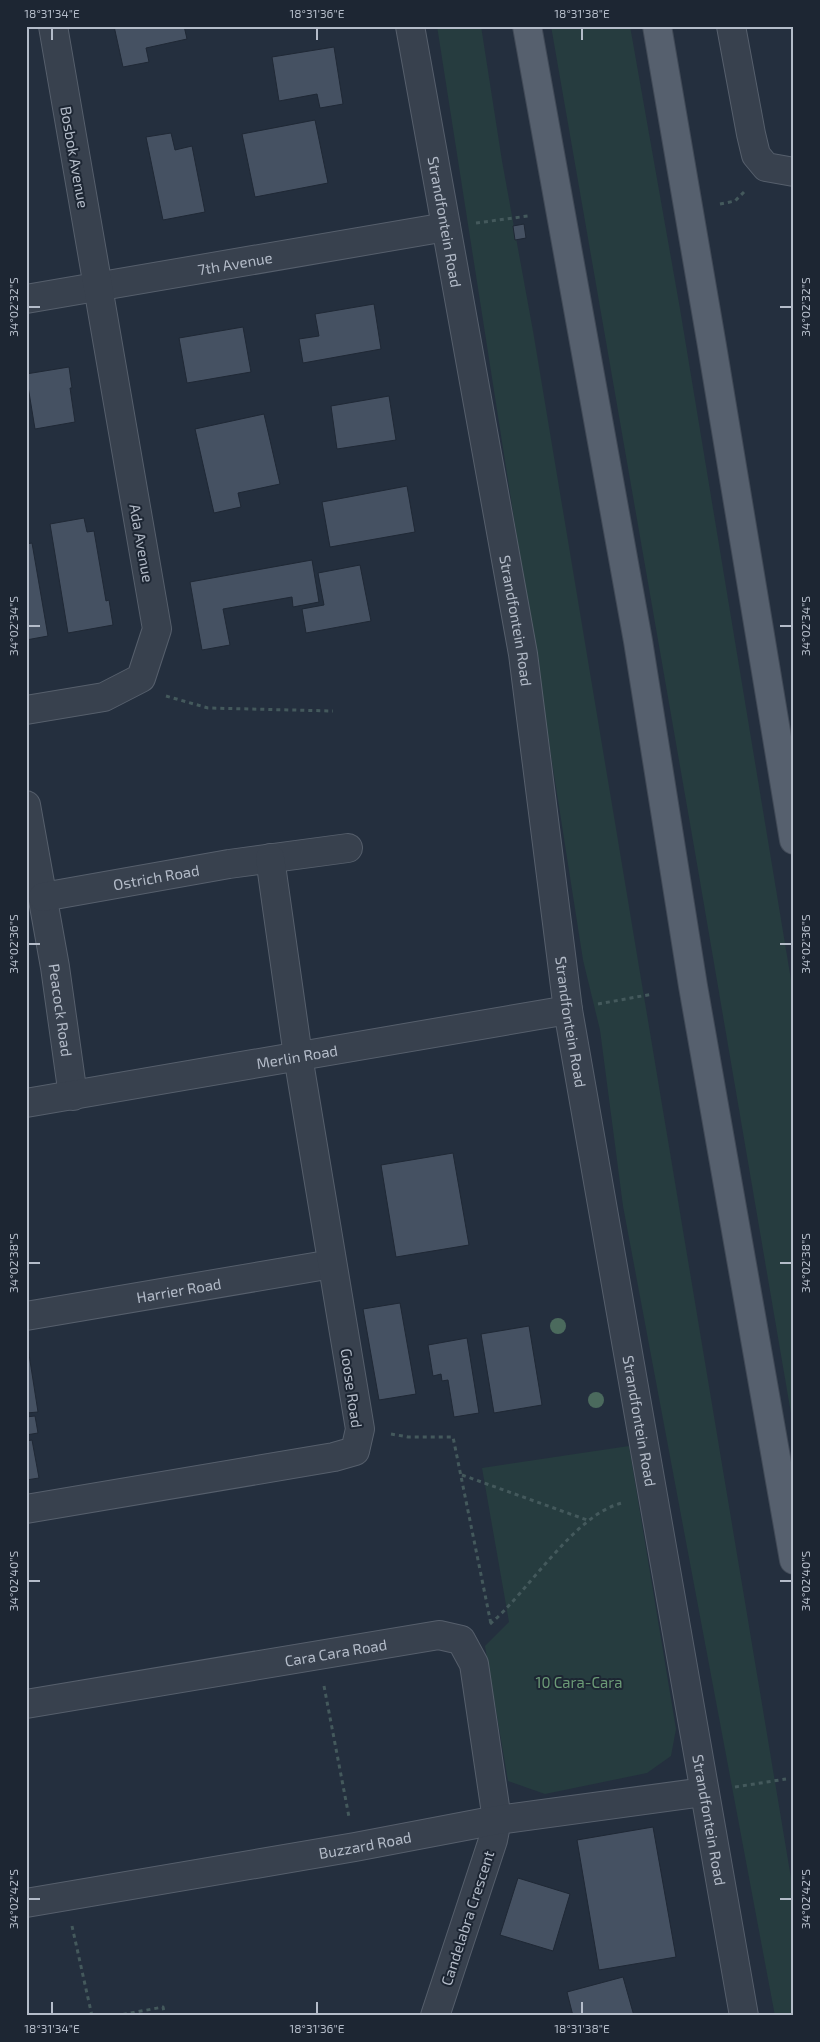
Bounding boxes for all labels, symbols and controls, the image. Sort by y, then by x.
text: 18°31'34"E [24,6,80,20]
text: 18°31'36"E [290,6,345,20]
text: 18°31'38"E [554,6,610,20]
street label: Bosbok Avenue [57,105,93,209]
street label: Strandfontein Road [425,155,466,289]
street label: 7th Avenue [196,248,274,278]
text: 34°02'32"S [6,277,20,337]
text: 34°02'32"S [798,277,812,337]
street label: Ada Avenue [126,502,158,584]
street label: Strandfontein Road [496,554,536,687]
text: 34°02'34"S [6,596,20,656]
text: 34°02'34"S [798,596,812,656]
street label: Ostrich Road [112,860,201,893]
text: 34°02'36"S [6,914,20,974]
text: 34°02'36"S [798,914,812,974]
street label: Strandfontein Road [552,955,590,1089]
street label: Peacock Road [46,962,76,1058]
street label: Merlin Road [255,1041,339,1072]
text: 34°02'38"S [6,1233,20,1293]
text: 34°02'38"S [798,1233,812,1293]
street label: Harrier Road [135,1274,223,1306]
street label: Goose Road [338,1347,366,1429]
street label: Strandfontein Road [620,1354,660,1488]
text: 34°02'40"S [6,1551,20,1611]
text: 34°02'40"S [798,1551,812,1611]
street label: Cara Cara Road [283,1635,388,1670]
park label: 10 Cara-Cara [535,1673,623,1691]
street label: Strandfontein Road [689,1753,730,1887]
street label: Buzzard Road [317,1827,413,1862]
street label: Candelabra Crescent [437,1848,497,1988]
text: 34°02'42"S [6,1869,20,1929]
text: 34°02'42"S [798,1869,812,1929]
text: 18°31'34"E [24,2021,80,2035]
text: 18°31'36"E [290,2021,345,2035]
text: 18°31'38"E [554,2021,610,2035]

